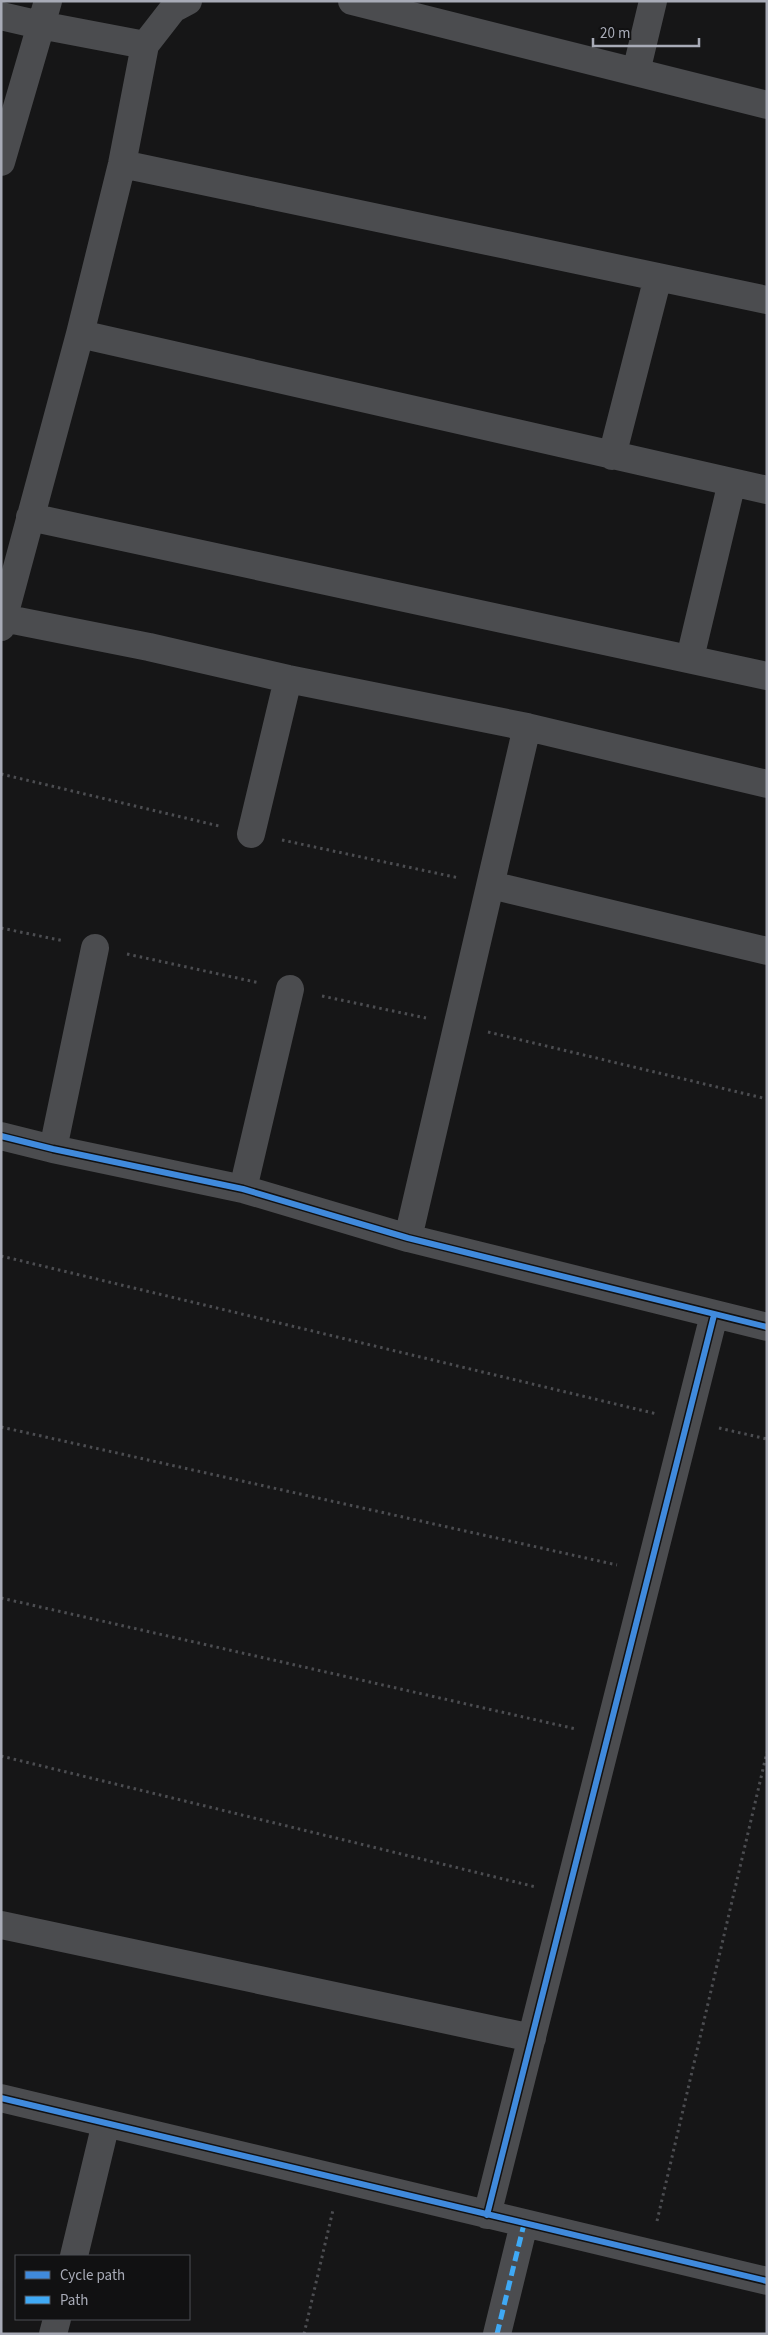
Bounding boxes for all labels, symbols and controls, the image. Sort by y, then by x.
scale bar [593,15,699,47]
text: 20 m [600,23,630,44]
legend [15,2255,190,2320]
text: Cycle path [60,2265,125,2286]
text: Path [60,2290,88,2311]

